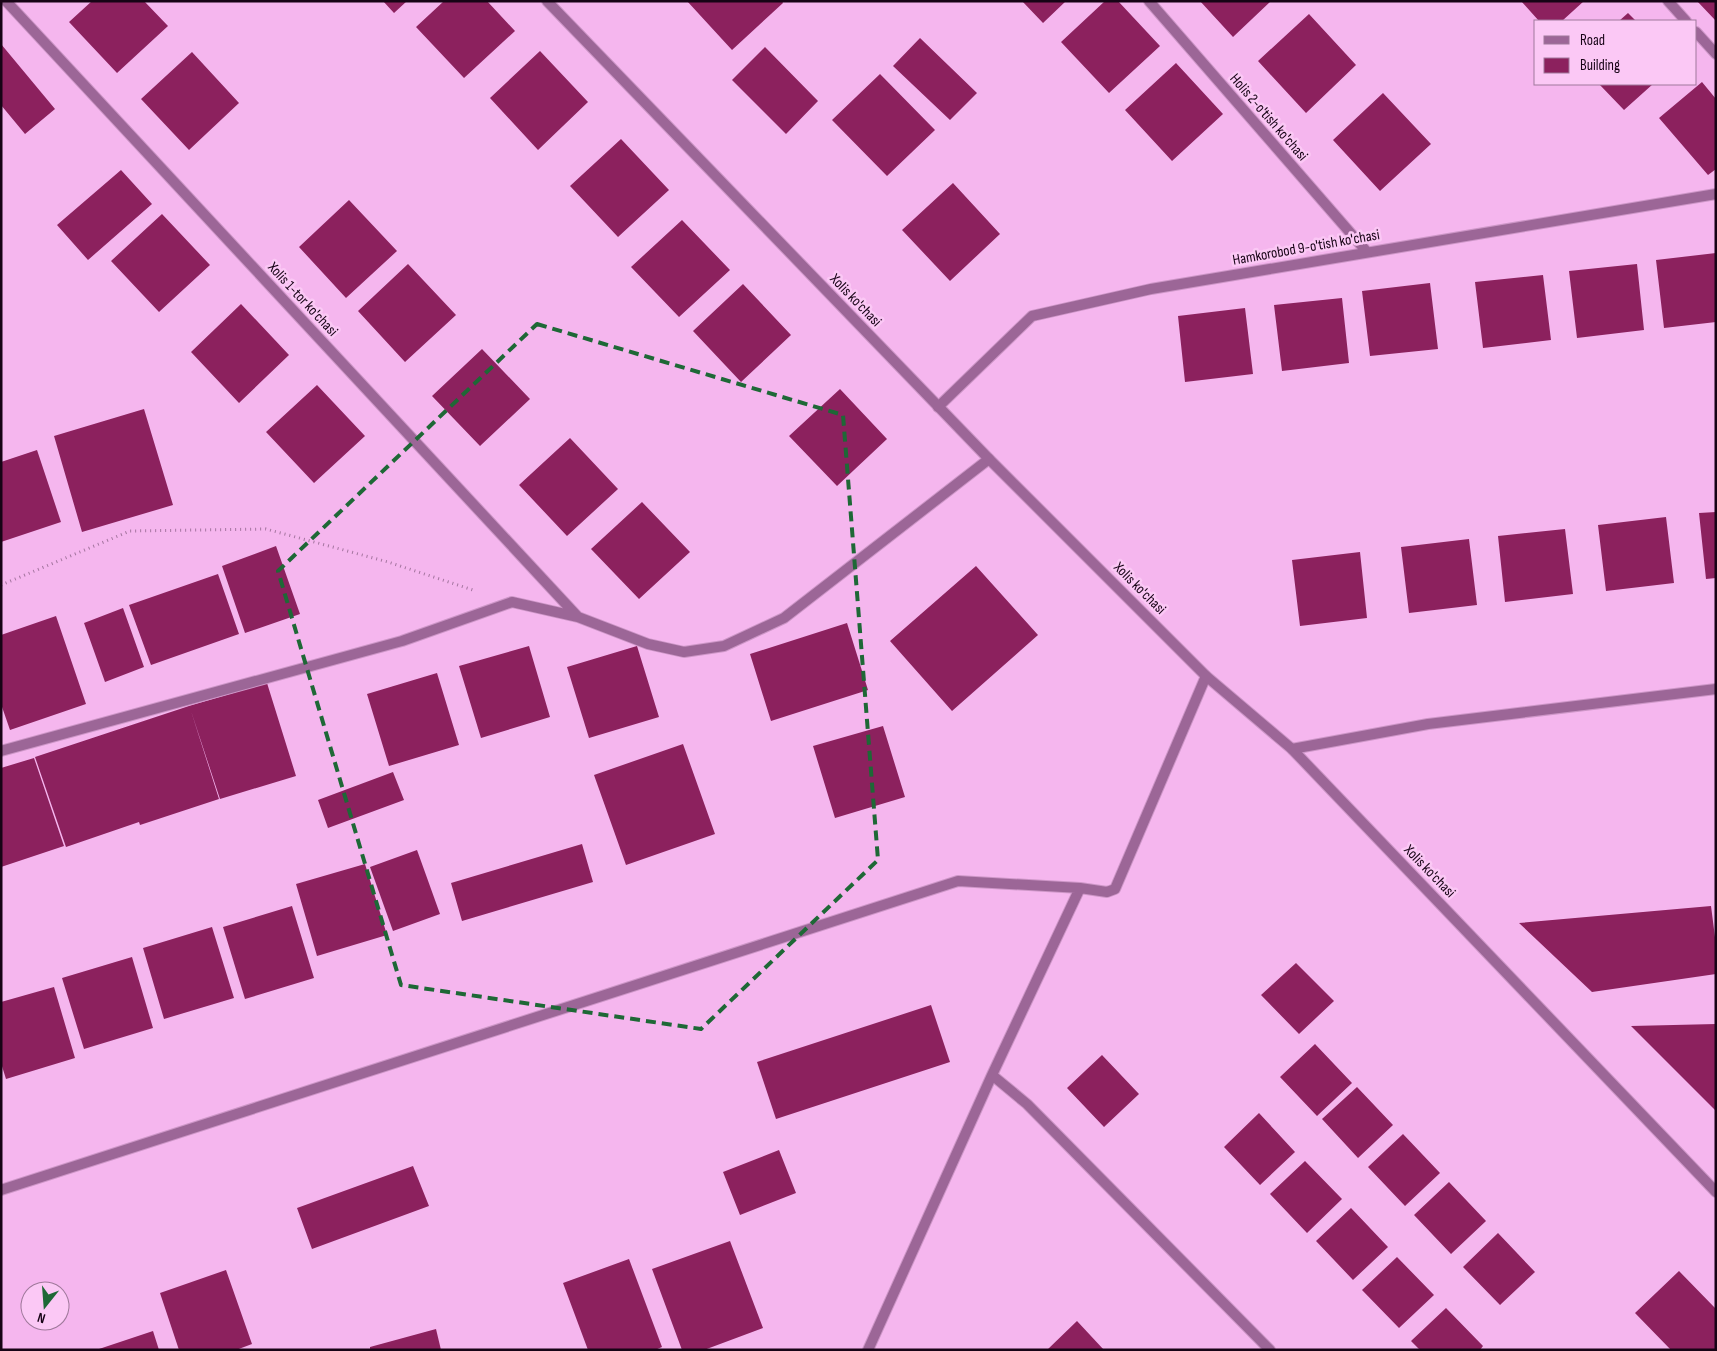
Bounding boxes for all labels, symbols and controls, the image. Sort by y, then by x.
legend [1534,20,1697,85]
text: Road [1580,31,1605,50]
text: Building [1580,56,1620,75]
street label: Holis 2-o'tish ko'chasi [1225,70,1312,165]
street label: Hamkorobod 9-o'tish ko'chasi [1231,225,1381,270]
street label: Xolis 1-tor ko'chasi [263,258,342,341]
street label: Xolis ko'chasi [825,269,886,331]
street label: Xolis ko'chasi [1109,557,1170,619]
street label: Xolis ko'chasi [1399,840,1460,902]
north arrow [20,1281,70,1331]
text: N [35,1309,47,1327]

